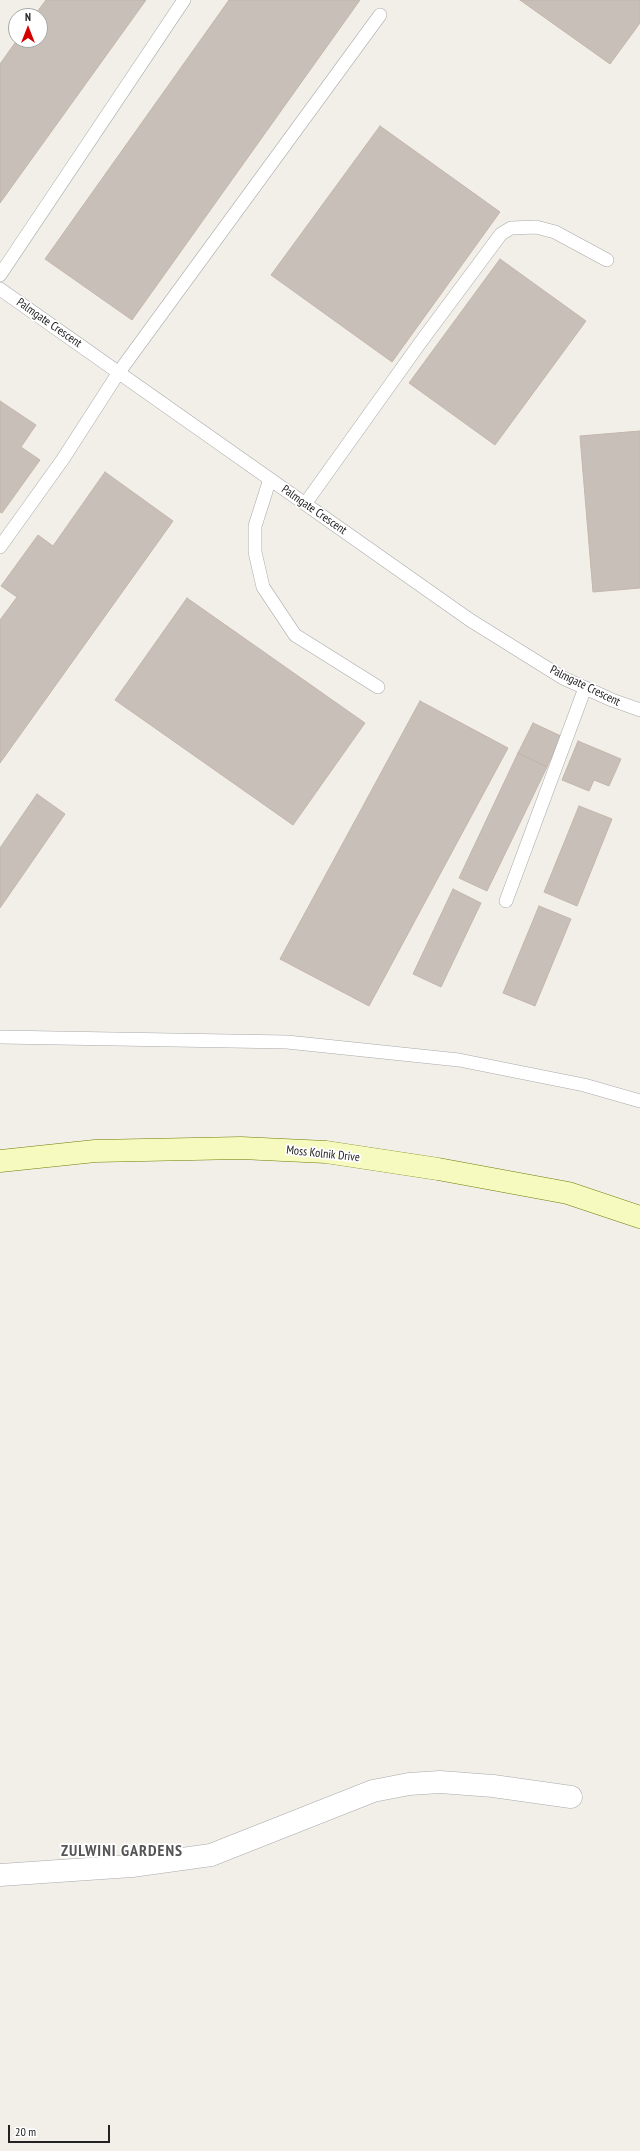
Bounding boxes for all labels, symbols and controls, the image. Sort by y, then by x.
north arrow [8,8,48,48]
text: N [25,10,31,24]
street label: Palmgate Crescent [14,295,84,351]
street label: Palmgate Crescent [279,482,349,538]
street label: Palmgate Crescent [548,663,622,709]
street label: Moss Kolnik Drive [286,1143,360,1165]
district label: ZULWINI GARDENS [61,1841,183,1861]
scale bar [10,2117,112,2143]
text: 20 m [15,2124,36,2139]

